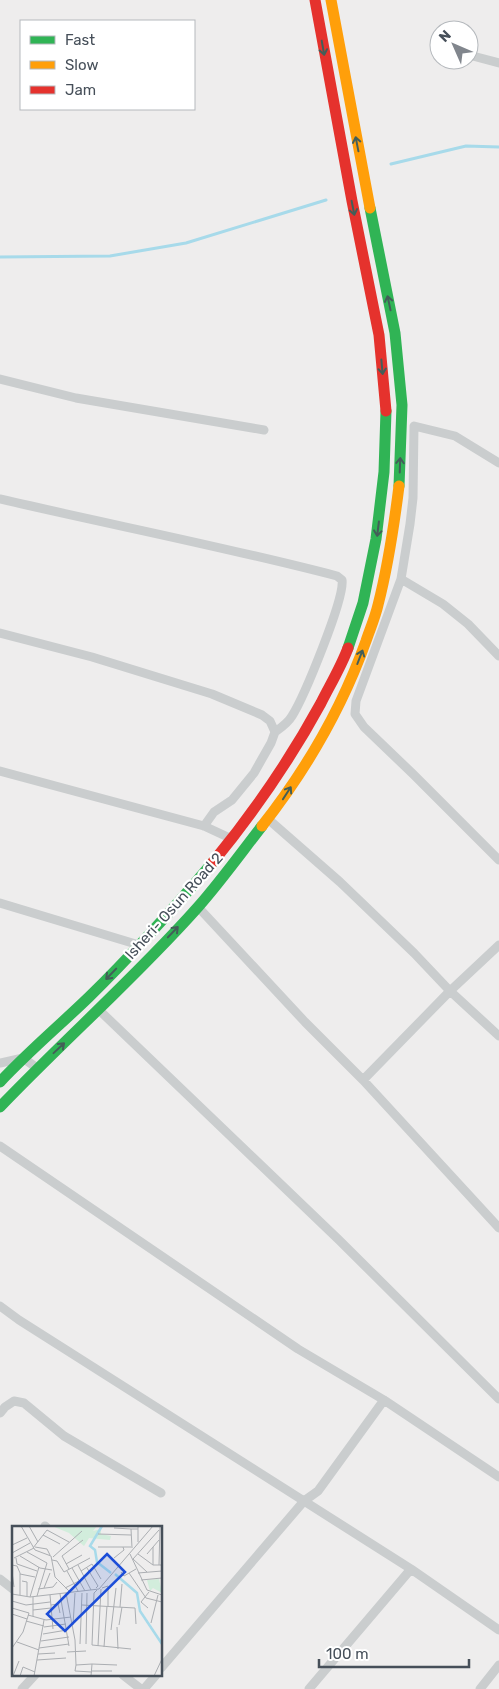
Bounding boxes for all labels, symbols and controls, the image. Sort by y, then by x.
legend [20,20,195,110]
north arrow [429,20,479,70]
text: N [436,27,455,46]
text: Fast [65,31,95,49]
one-way arrow [319,40,329,56]
text: Slow [65,56,98,74]
text: Jam [65,81,96,99]
one-way arrow [352,136,362,152]
one-way arrow [349,199,359,215]
one-way arrow [384,296,393,312]
one-way arrow [378,359,387,375]
one-way arrow [395,457,405,474]
one-way arrow [373,521,383,537]
one-way arrow [356,650,365,665]
one-way arrow [282,786,292,800]
street label: Isheri- Osun Road 2 [121,849,227,963]
one-way arrow [167,926,179,939]
one-way arrow [105,967,117,980]
one-way arrow [52,1042,65,1053]
inset map [12,1526,162,1676]
scale bar [319,1636,469,1668]
text: 100 m [326,1645,368,1663]

